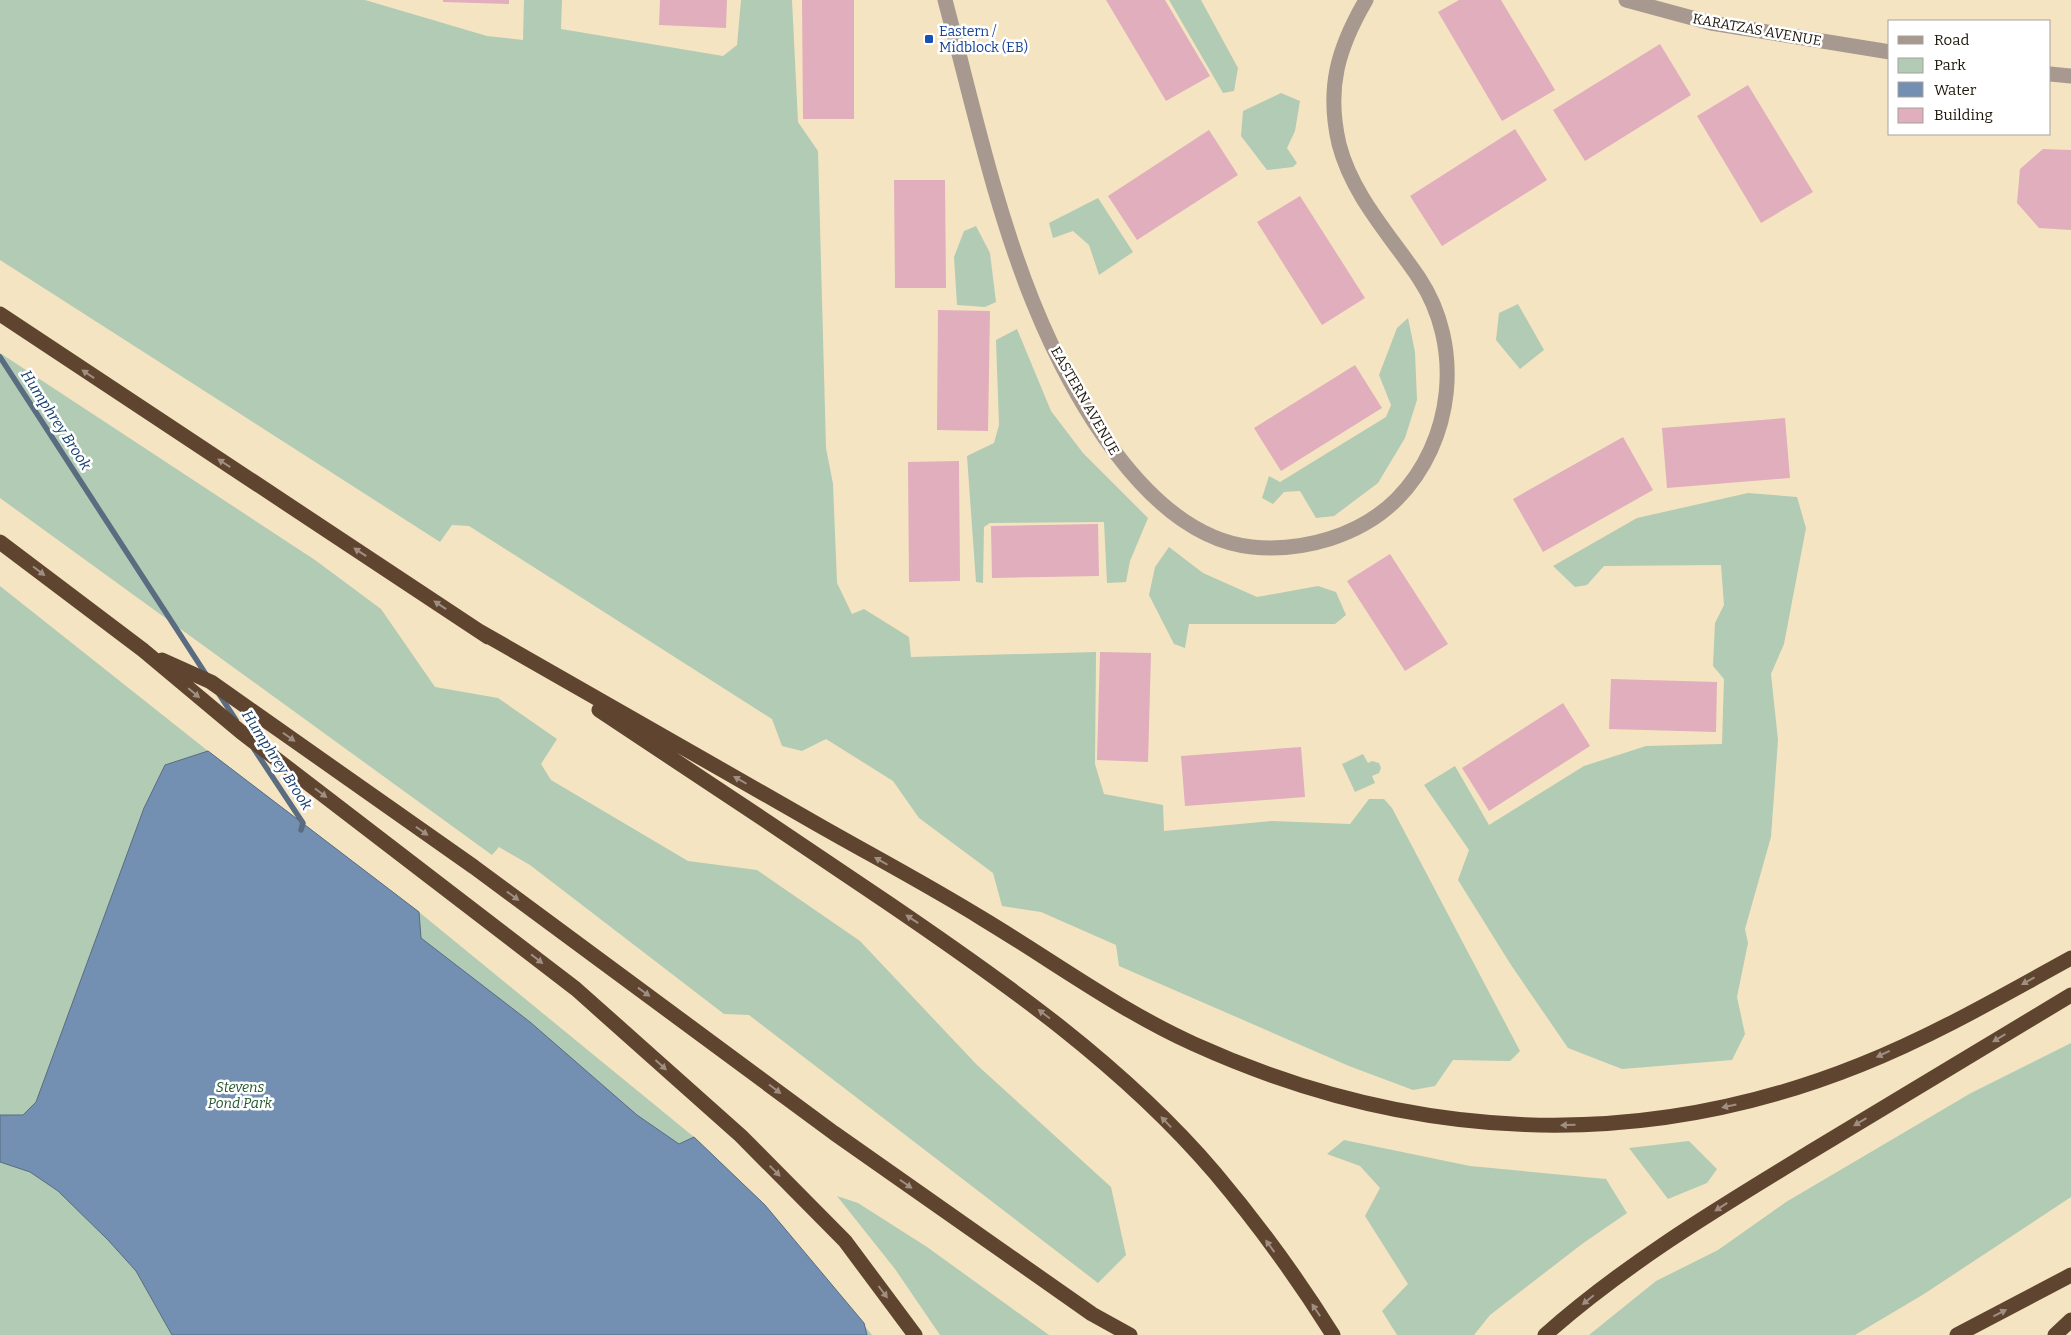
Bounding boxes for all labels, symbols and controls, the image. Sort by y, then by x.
street label: KARATZAS AVENUE [1691,10,1823,50]
legend [1888,20,2051,135]
place label: Eastern / Midblock (EB) [939,23,1028,56]
text: Road [1934,31,1969,49]
marker: Eastern / Midblock (EB) [923,33,935,45]
text: Park [1934,56,1966,74]
text: Water [1934,81,1977,99]
text: Building [1934,106,1993,124]
street label: EASTERN AVENUE [1047,344,1123,458]
water label: Humphrey Brook [17,367,95,474]
one-way arrow [82,369,95,379]
one-way arrow [218,458,231,468]
one-way arrow [353,547,367,557]
one-way arrow [32,566,45,577]
one-way arrow [433,600,447,610]
one-way arrow [187,687,200,698]
water label: Humphrey Brook [238,707,316,814]
one-way arrow [283,732,296,742]
one-way arrow [733,776,747,784]
one-way arrow [315,788,328,798]
one-way arrow [415,826,429,836]
one-way arrow [875,856,888,865]
one-way arrow [506,891,520,901]
one-way arrow [905,914,919,924]
one-way arrow [531,953,544,964]
one-way arrow [2021,977,2036,985]
one-way arrow [637,987,651,997]
one-way arrow [1038,1009,1051,1020]
one-way arrow [1993,1034,2006,1043]
one-way arrow [1876,1051,1890,1059]
one-way arrow [654,1059,667,1070]
park label: Stevens Pond Park [208,1079,273,1112]
one-way arrow [768,1083,781,1094]
one-way arrow [1722,1102,1737,1110]
one-way arrow [1160,1116,1172,1128]
one-way arrow [1854,1118,1867,1127]
one-way arrow [1560,1121,1576,1129]
one-way arrow [769,1164,781,1176]
one-way arrow [900,1179,913,1189]
one-way arrow [1715,1202,1728,1212]
one-way arrow [1265,1240,1276,1253]
one-way arrow [878,1285,888,1299]
one-way arrow [1582,1294,1595,1305]
one-way arrow [1311,1303,1321,1317]
one-way arrow [1993,1308,2007,1317]

